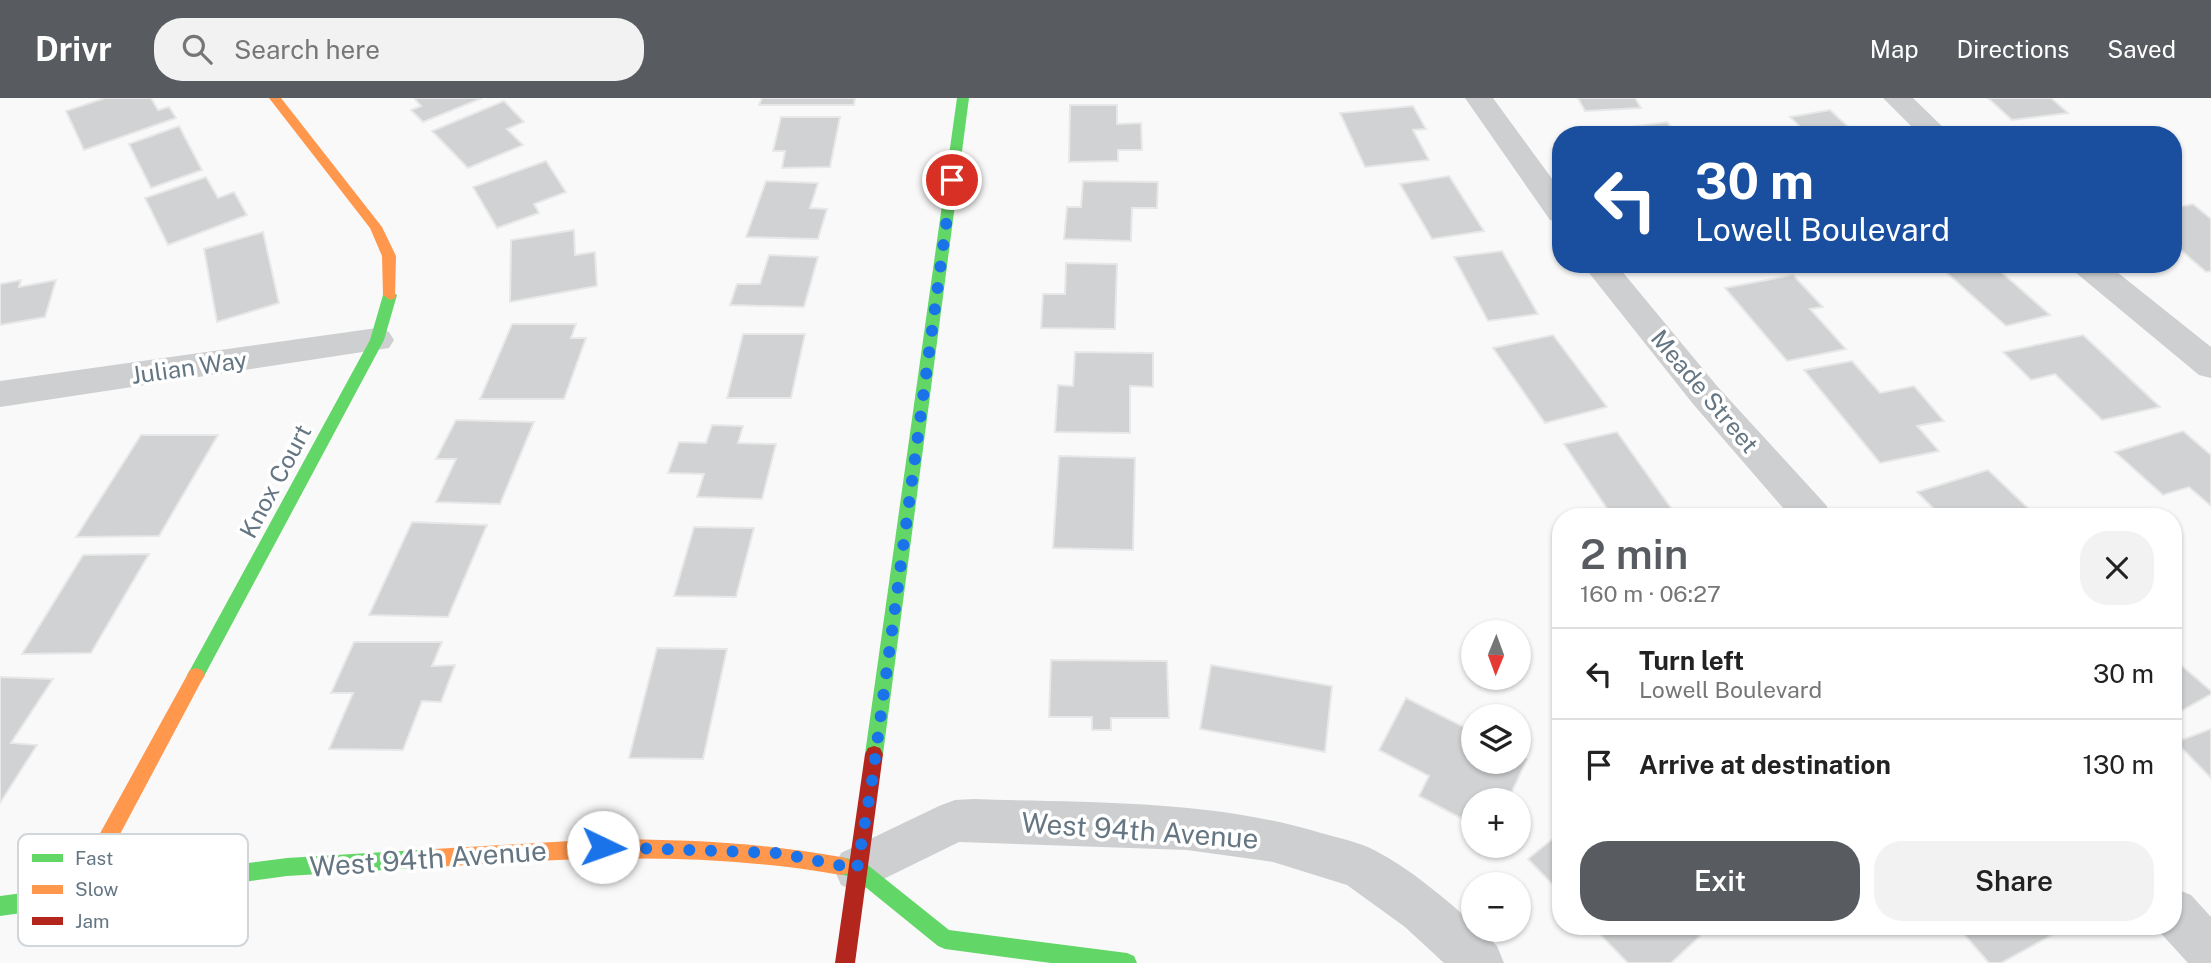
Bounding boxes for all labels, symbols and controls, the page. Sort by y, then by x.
search box [154,18,644,81]
text: Drivr [35,30,112,68]
icon: search [178,30,216,68]
text: Search here [234,34,380,65]
text: Map [1870,35,1919,63]
text: Directions [1957,35,2069,63]
text: Saved [2107,35,2176,63]
pin [922,150,982,210]
text: 30 m [1695,152,1814,210]
icon: left [1580,154,1671,245]
icon: arrive [933,161,971,199]
text: Lowell Boulevard [1695,211,1950,248]
street label: Meade Street [1646,324,1764,458]
street label: Julian Way [129,345,249,389]
street label: Knox Court [233,419,317,543]
text: 2 min [1580,529,1688,578]
button: close [2080,531,2154,605]
text: 160 m · 06:27 [1580,580,1721,607]
north arrow [1461,620,1531,690]
map controls [1461,620,1531,942]
text: Turn left [1639,645,1744,676]
icon: left [1580,655,1618,693]
text: 30 m [2093,658,2154,689]
text: Lowell Boulevard [1639,676,1822,703]
button: layers [1461,704,1531,774]
icon: arrive [1580,746,1618,784]
text: Arrive at destination [1639,749,1891,780]
text: 130 m [2082,749,2154,780]
button: + [1461,788,1531,858]
street label: West 94th Avenue [1020,805,1260,855]
position arrow [566,810,640,884]
street label: West 94th Avenue [308,833,548,883]
legend [18,834,248,946]
button: Exit [1580,841,1860,921]
button: Share [1874,841,2154,921]
text: Fast [75,847,113,869]
button: − [1461,872,1531,942]
text: Slow [75,878,119,900]
text: Jam [75,910,109,932]

